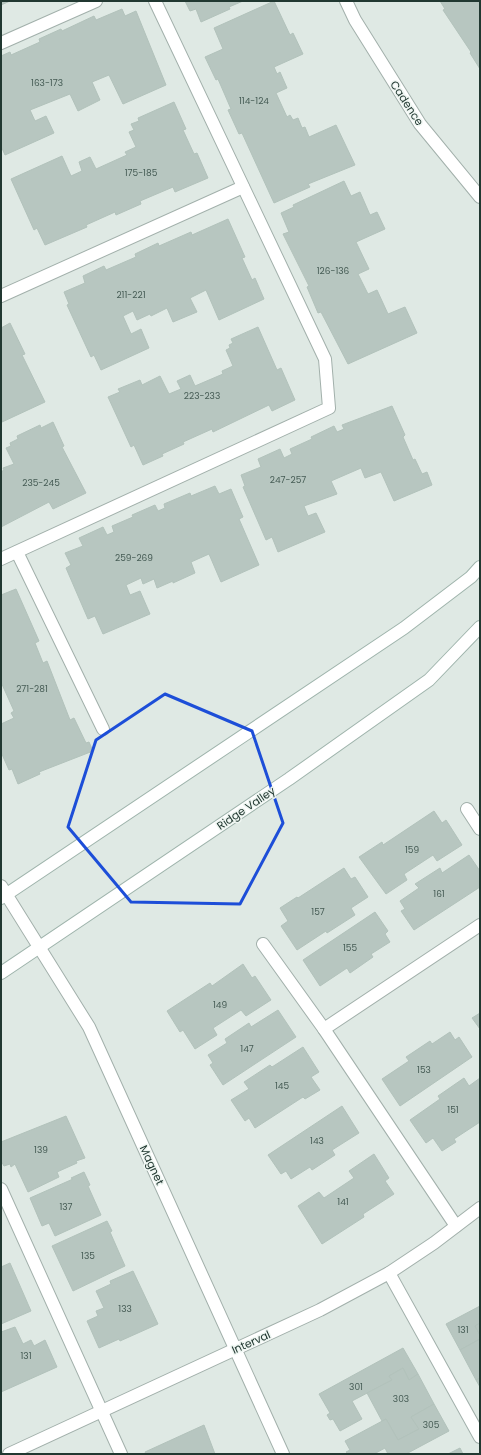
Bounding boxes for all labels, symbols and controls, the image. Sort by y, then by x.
house number: 163-173 [31,77,63,89]
street label: Cadence [386,77,428,129]
house number: 114-124 [239,95,269,107]
house number: 175-185 [125,167,158,179]
house number: 126-136 [317,265,350,277]
house number: 211-221 [116,289,146,301]
house number: 223-233 [184,390,220,402]
house number: 247-257 [270,474,306,486]
house number: 235-245 [22,477,60,489]
house number: 259-269 [115,552,153,564]
house number: 271-281 [16,683,48,695]
street label: Ridge Valley [214,782,279,833]
house number: 159 [405,844,419,856]
house number: 161 [433,888,445,900]
house number: 157 [311,906,325,918]
house number: 155 [343,942,357,954]
house number: 149 [213,999,227,1011]
house number: 147 [240,1043,254,1055]
house number: 153 [417,1064,431,1076]
house number: 145 [275,1080,289,1092]
house number: 151 [447,1104,459,1116]
house number: 143 [310,1135,324,1147]
street label: Magnet [136,1142,168,1188]
house number: 139 [34,1144,48,1156]
house number: 141 [337,1196,349,1208]
house number: 137 [59,1201,73,1213]
house number: 135 [81,1250,95,1262]
house number: 133 [118,1303,132,1315]
house number: 131 [457,1324,469,1336]
street label: Interval [229,1326,273,1358]
house number: 131 [20,1350,32,1362]
house number: 301 [349,1381,363,1393]
house number: 303 [393,1393,409,1405]
house number: 305 [423,1419,440,1431]

